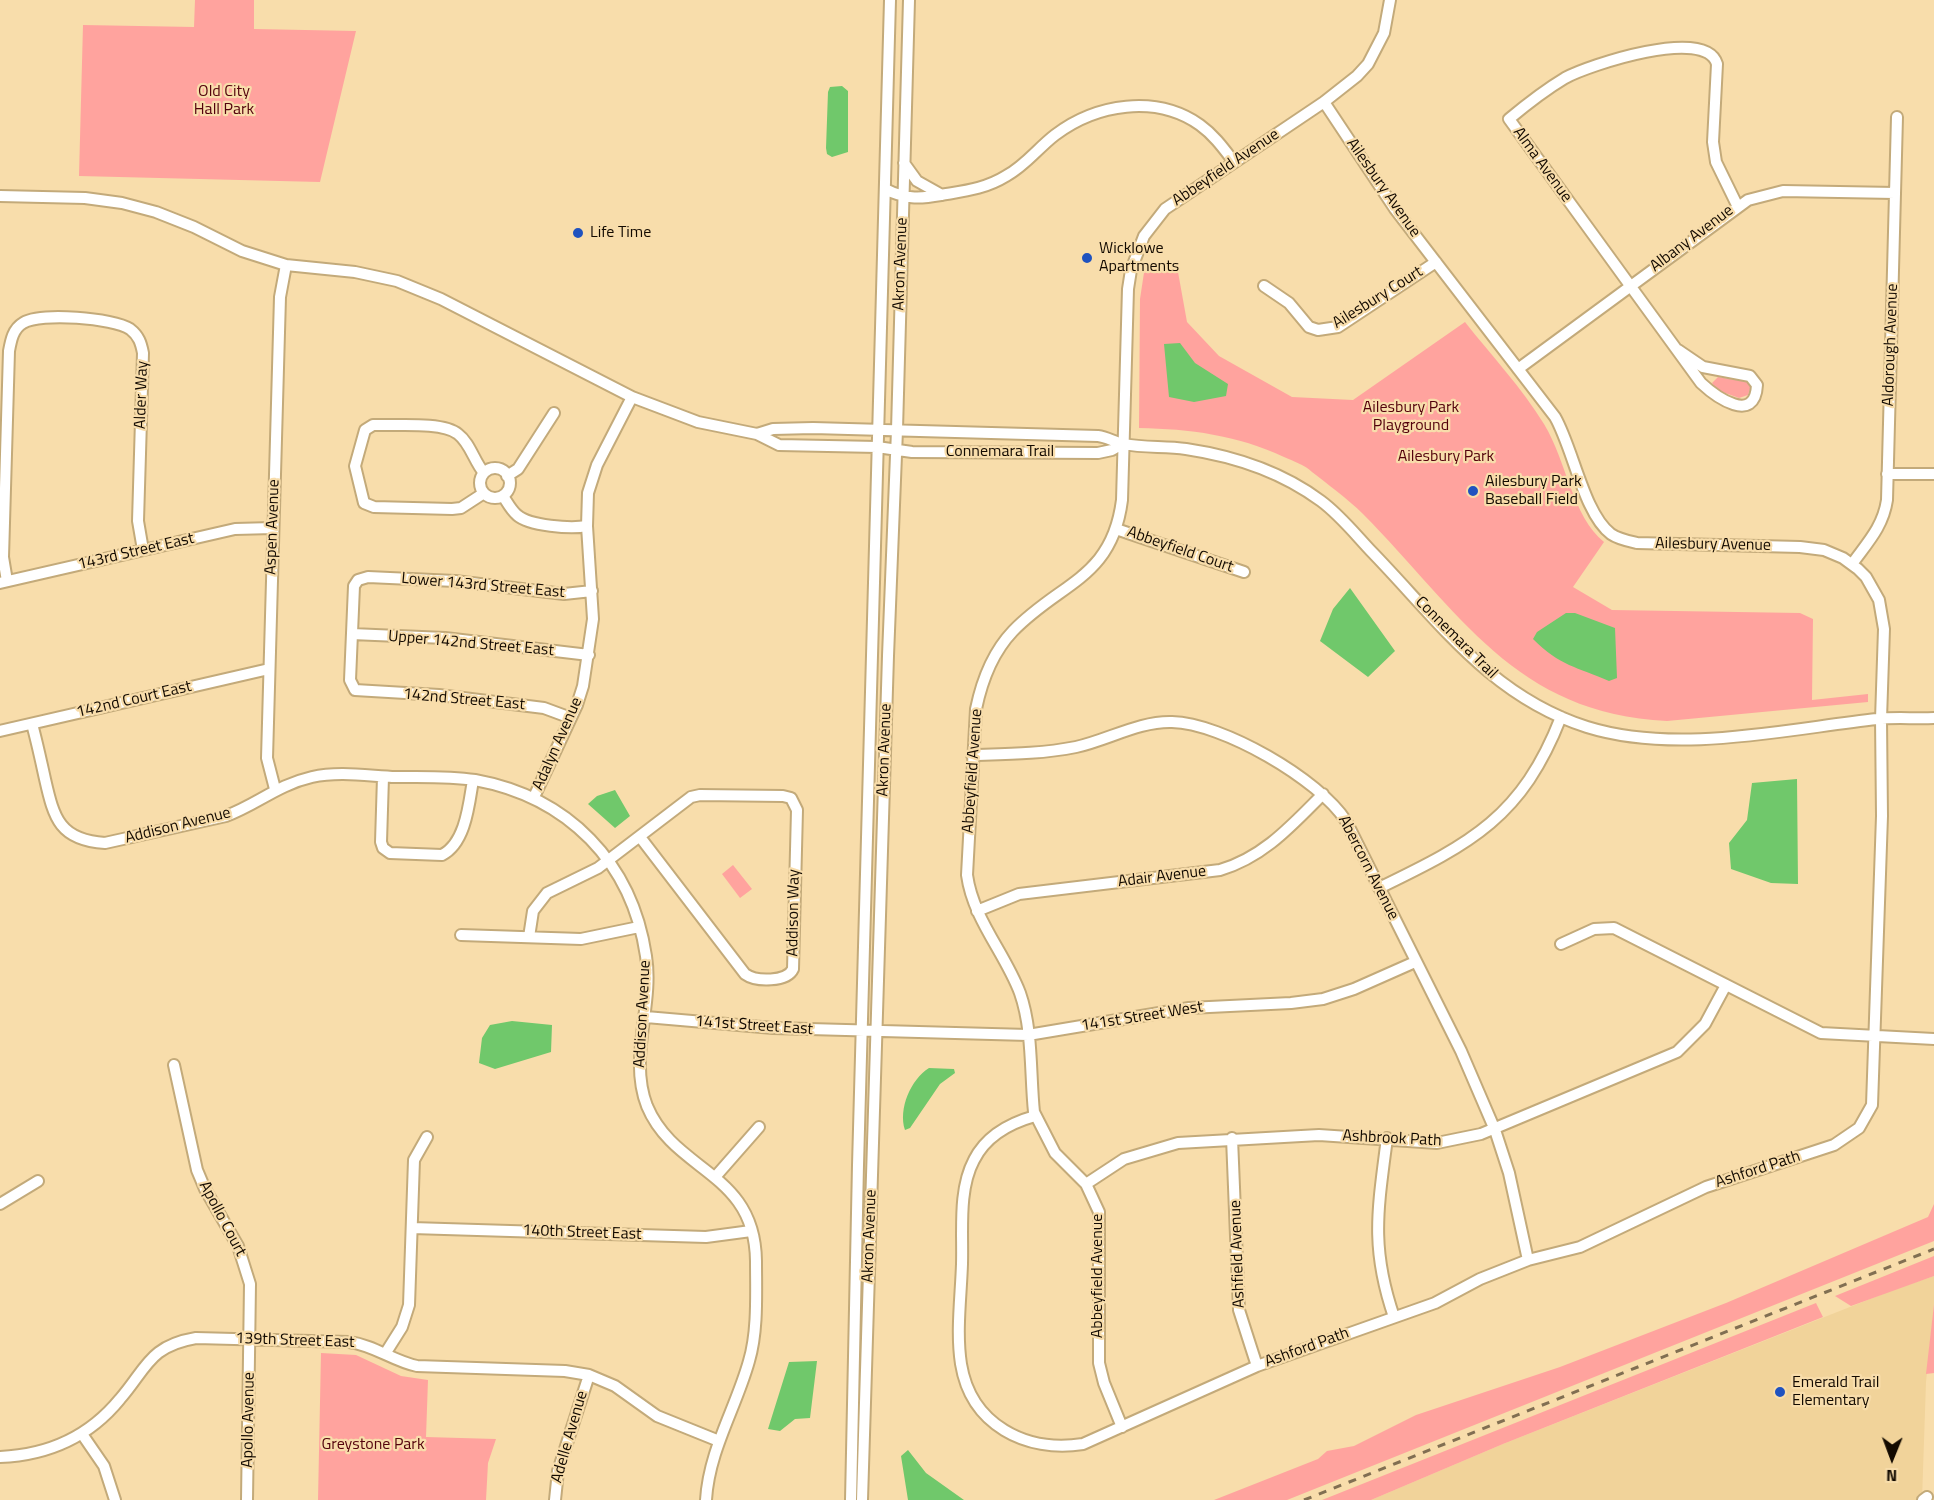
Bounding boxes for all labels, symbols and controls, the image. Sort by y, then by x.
park label: Old City Hall Park [194,82,254,120]
street label: Alma Avenue [1508,124,1576,206]
street label: Abbeyfield Avenue [1169,125,1283,211]
street label: Ailesbury Avenue [1342,135,1424,241]
street label: Albany Avenue [1647,201,1737,277]
street label: Akron Avenue [890,217,912,311]
place label: Life Time [590,223,651,243]
marker: Life Time [571,226,585,240]
place label: Wicklowe Apartments [1099,239,1179,277]
marker: Wicklowe Apartments [1080,251,1094,265]
street label: Ailesbury Court [1329,263,1427,333]
street label: Aldorough Avenue [1879,283,1903,407]
street label: Alder Way [131,360,153,430]
park label: Ailesbury Park Playground [1363,398,1459,436]
street label: Connemara Trail [946,442,1054,462]
park label: Ailesbury Park [1398,447,1494,467]
place label: Ailesbury Park Baseball Field [1485,472,1582,510]
street label: Aspen Avenue [262,479,284,575]
marker: Ailesbury Park Baseball Field [1466,484,1480,498]
street label: Abbeyfield Court [1124,523,1236,577]
street label: 143rd Street East [76,529,196,575]
street label: Ailesbury Avenue [1655,534,1771,556]
street label: Lower 143rd Street East [400,569,566,603]
street label: Connemara Trail [1411,593,1501,683]
street label: Upper 142nd Street East [387,627,555,661]
street label: 142nd Court East [75,677,193,723]
street label: 142nd Street East [402,685,526,715]
street label: Adalyn Avenue [529,695,587,793]
street label: Akron Avenue [874,703,896,797]
street label: Abbeyfield Avenue [959,708,987,834]
street label: Addison Avenue [123,804,233,848]
street label: Abercorn Avenue [1333,813,1403,923]
street label: Adair Avenue [1117,862,1207,892]
street label: Addison Way [784,869,804,957]
street label: Addison Avenue [631,960,655,1068]
street label: 141st Street West [1080,998,1204,1036]
street label: 141st Street East [694,1012,814,1040]
street label: Ashbrook Path [1342,1127,1442,1151]
street label: Ashford Path [1713,1147,1803,1193]
street label: Apollo Court [194,1178,250,1260]
street label: Akron Avenue [859,1189,881,1283]
street label: Ashfield Avenue [1227,1200,1249,1308]
street label: Abbeyfield Avenue [1088,1214,1108,1338]
street label: 140th Street East [522,1221,642,1245]
street label: Ashford Path [1262,1324,1352,1372]
street label: 139th Street East [235,1329,355,1353]
street label: Apollo Avenue [239,1372,259,1468]
place label: Emerald Trail Elementary [1792,1373,1879,1411]
marker: Emerald Trail Elementary [1773,1385,1787,1399]
street label: Adelle Avenue [548,1389,592,1485]
north arrow [1862,1428,1922,1488]
park label: Greystone Park [321,1435,425,1455]
text: N [1886,1464,1897,1488]

